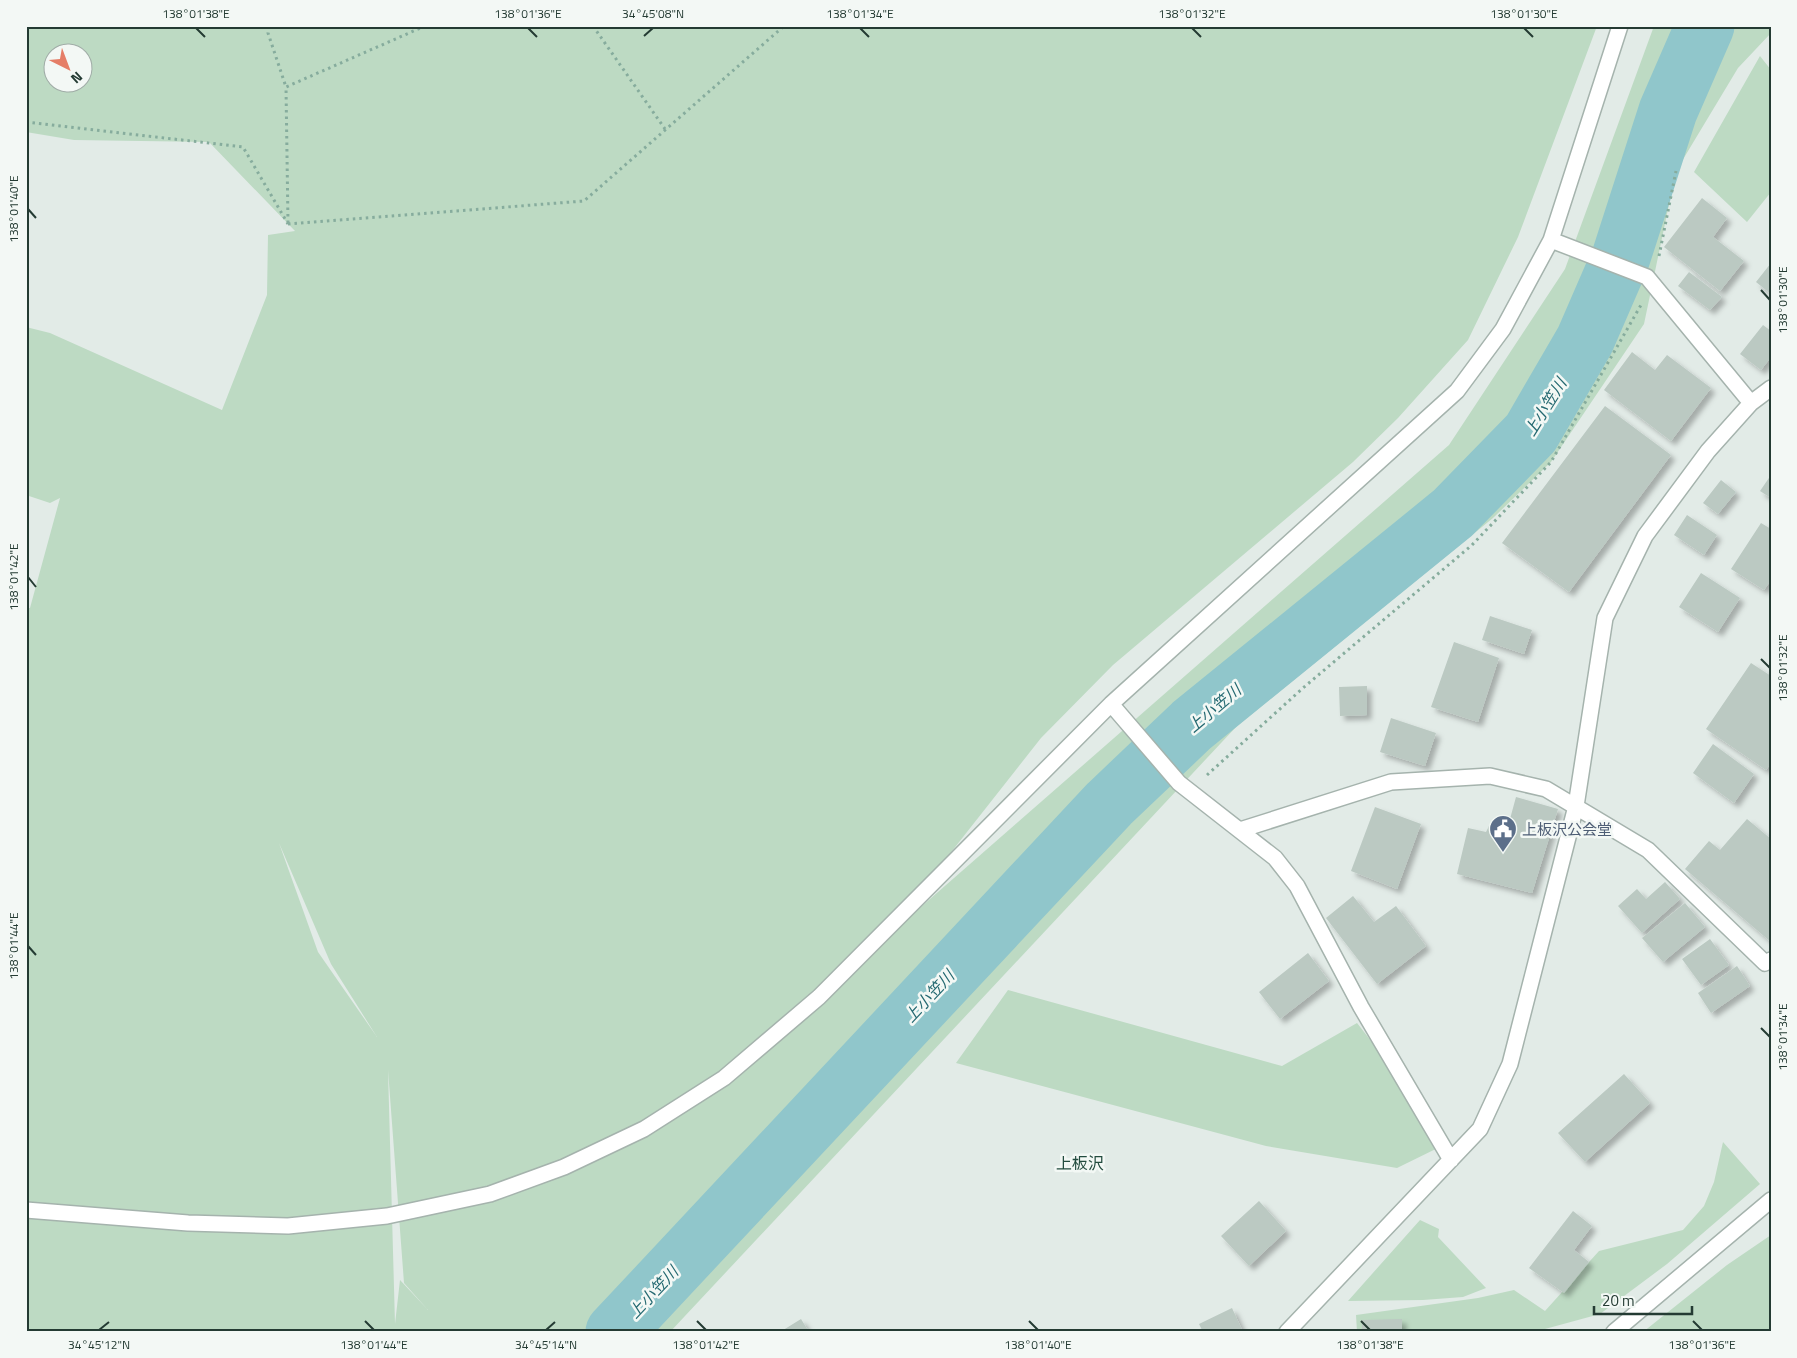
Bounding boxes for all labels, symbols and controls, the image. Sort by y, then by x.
text: 138°01'38"E [162,4,230,23]
text: 138°01'36"E [494,4,562,23]
text: 34°45'08"N [622,4,684,23]
text: 138°01'34"E [826,4,894,23]
text: 138°01'32"E [1158,4,1226,23]
text: 138°01'30"E [1490,4,1558,23]
north arrow [42,42,92,92]
text: N [66,67,88,89]
text: 138°01'40"E [4,175,23,243]
text: 138°01'30"E [1773,266,1792,334]
water label: 上小笠川 [1518,372,1573,441]
text: 138°01'42"E [4,543,23,611]
text: 138°01'32"E [1773,634,1792,702]
water label: 上小笠川 [1182,677,1248,738]
public building icon: 上板沢公会堂 [1488,814,1518,853]
place label: 上板沢公会堂 [1522,818,1612,841]
text: 138°01'44"E [4,912,23,980]
water label: 上小笠川 [898,963,961,1028]
text: 138°01'34"E [1773,1003,1792,1071]
district label: 上板沢 [1056,1151,1104,1175]
water label: 上小笠川 [622,1259,685,1324]
scale bar [1594,1283,1692,1315]
text: 20 m [1602,1289,1635,1312]
text: 34°45'12"N [68,1335,130,1354]
text: 138°01'44"E [340,1335,408,1354]
text: 34°45'14"N [515,1335,577,1354]
text: 138°01'42"E [672,1335,740,1354]
text: 138°01'40"E [1004,1335,1072,1354]
text: 138°01'38"E [1336,1335,1404,1354]
text: 138°01'36"E [1668,1335,1736,1354]

